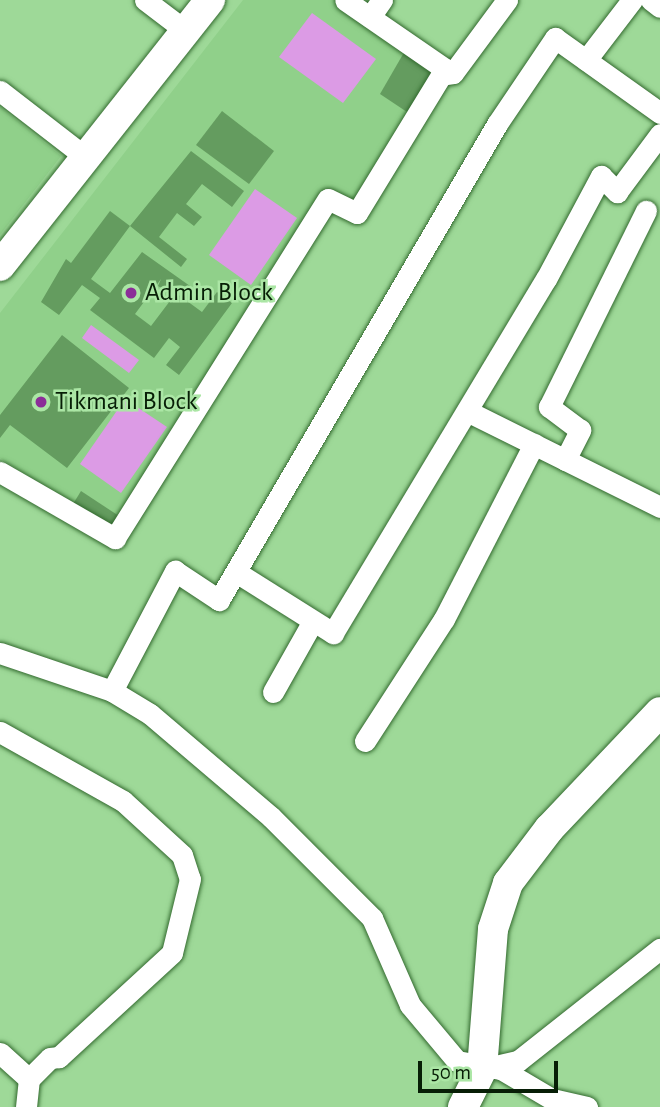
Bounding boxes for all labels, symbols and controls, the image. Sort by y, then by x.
place label: Admin Block [145,277,273,309]
marker: Admin Block [123,285,139,301]
place label: Tikmani Block [55,386,197,418]
marker: Tikmani Block [33,394,49,410]
scale bar [422,1048,562,1092]
text: 50 m [431,1062,471,1083]

